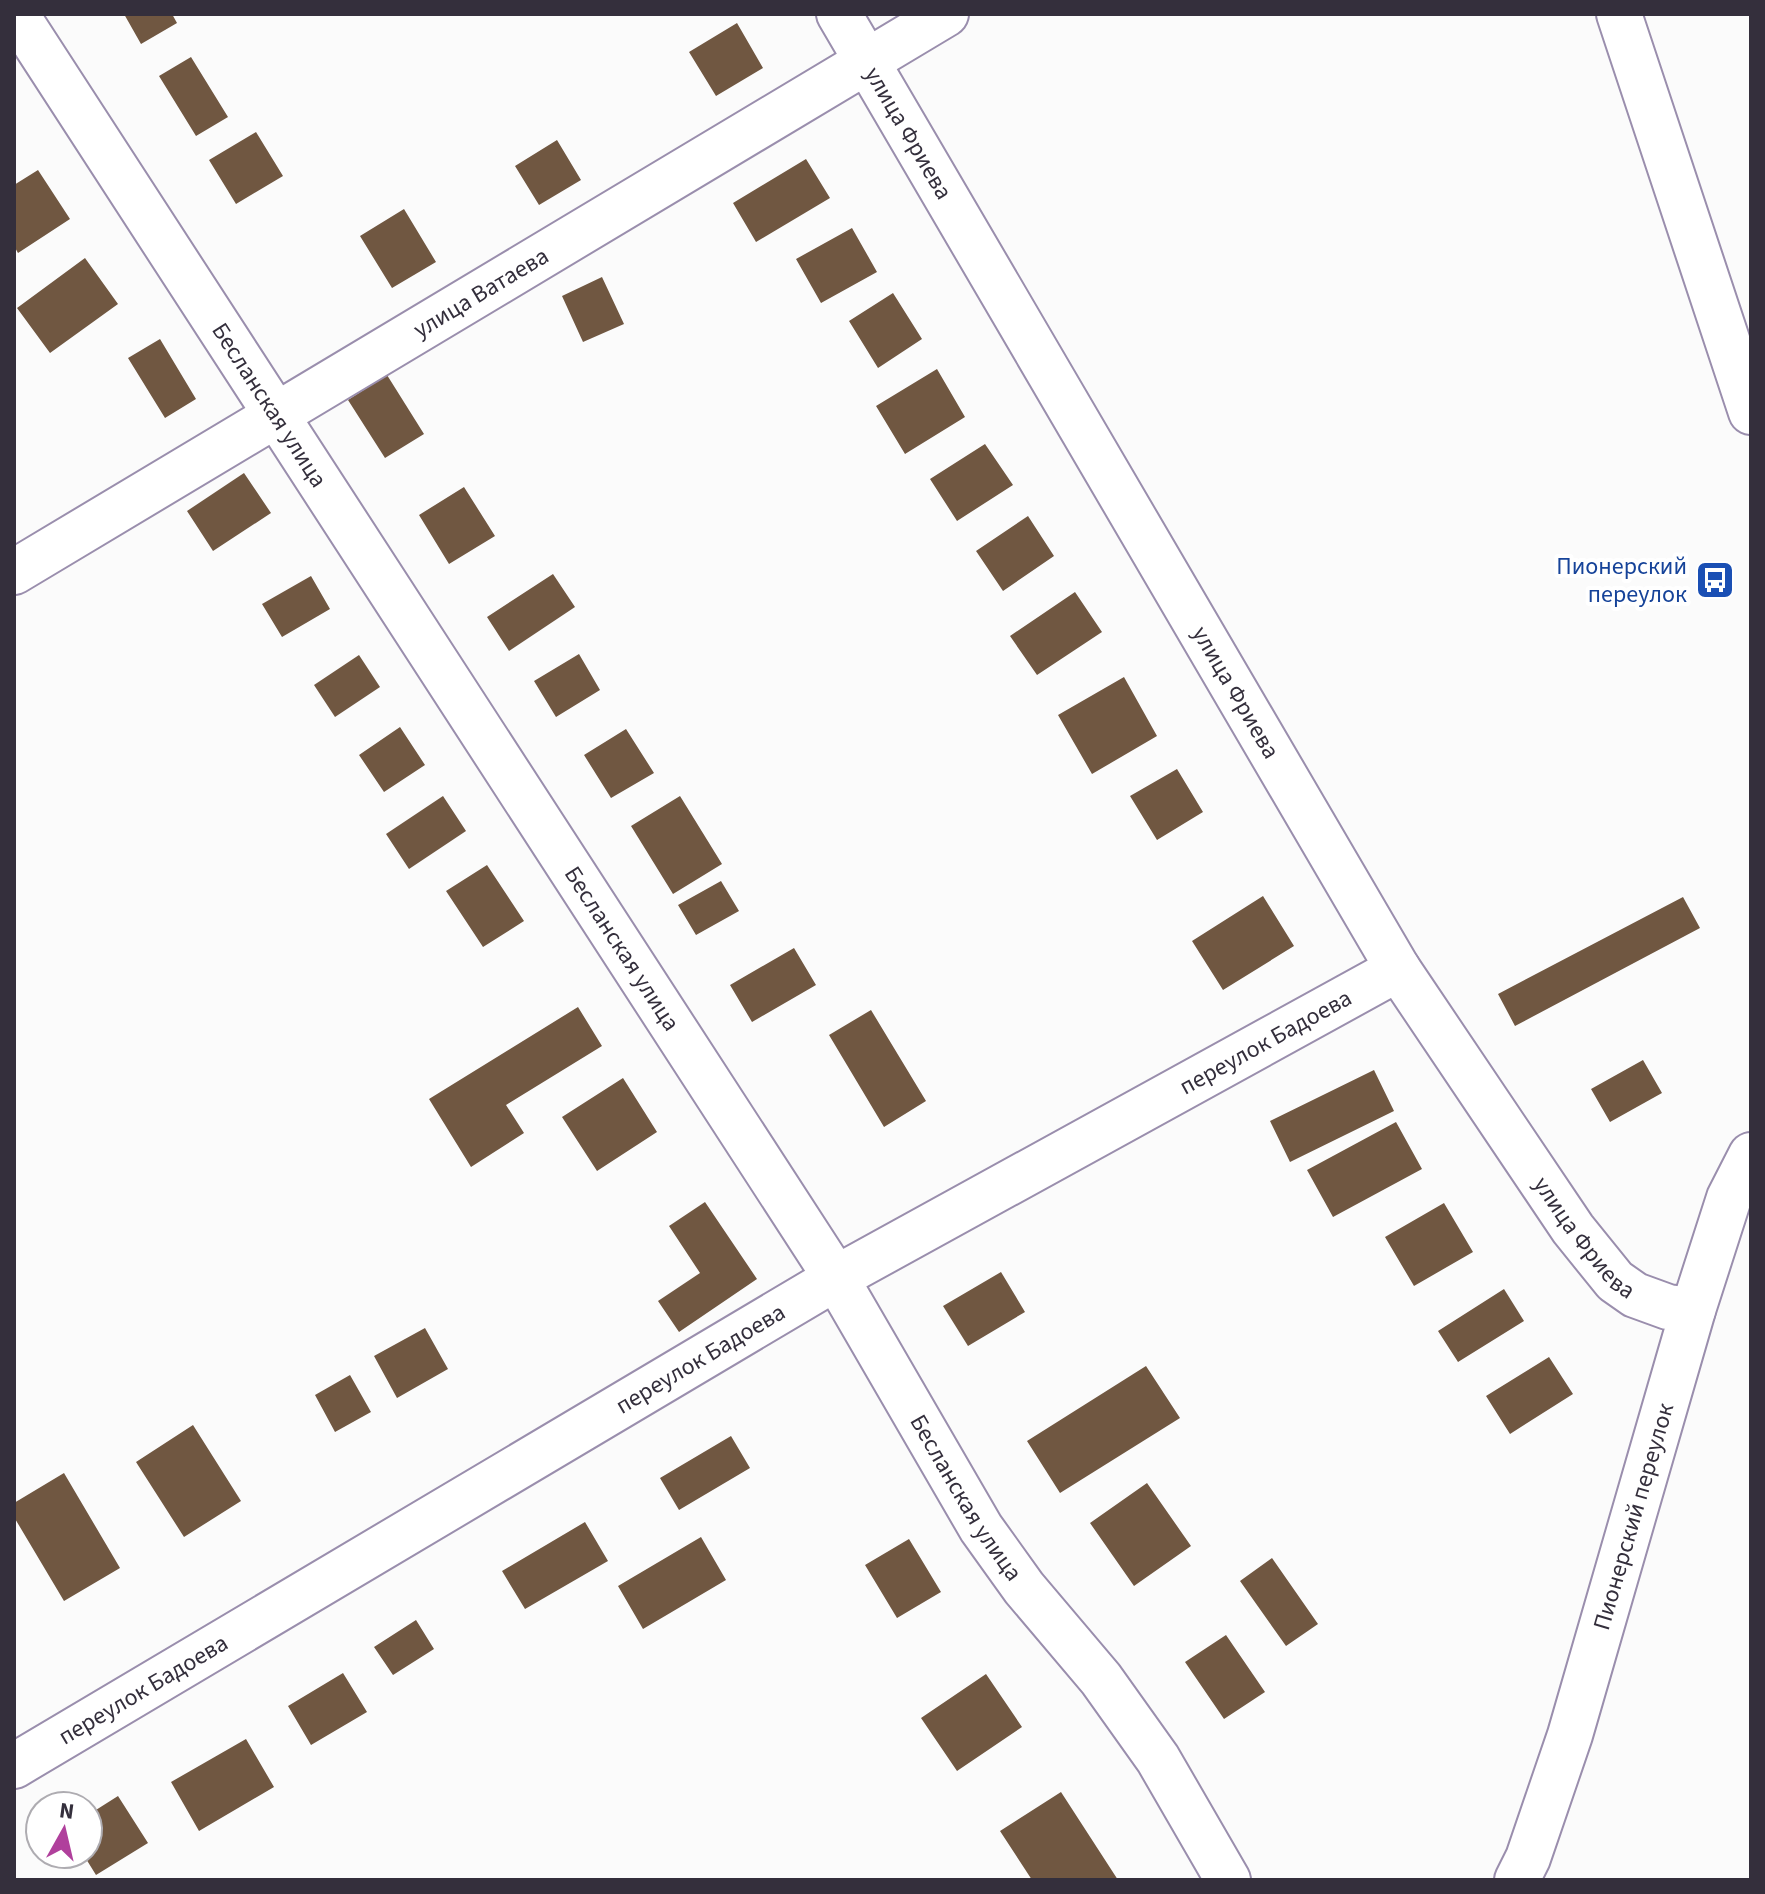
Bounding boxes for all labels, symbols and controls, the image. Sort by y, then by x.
street label: улица Фриева [856,60,961,206]
street label: улица Ватаева [407,239,555,347]
street label: Бесланская улица [203,316,336,495]
place label: Пионерский переулок [1556,549,1687,612]
bus stop icon: Пионерский переулок [1694,559,1736,601]
street label: улица Фриева [1183,620,1288,765]
street label: Бесланская улица [555,859,688,1038]
street label: переулок Бадоева [1173,981,1358,1104]
street label: улица Фриева [1524,1170,1642,1308]
street label: переулок Бадоева [609,1295,792,1423]
street label: Пионерский переулок [1584,1399,1683,1634]
street label: Бесланская улица [901,1408,1031,1588]
street label: переулок Бадоева [52,1626,235,1754]
north arrow [24,1790,104,1870]
text: N [57,1794,76,1828]

